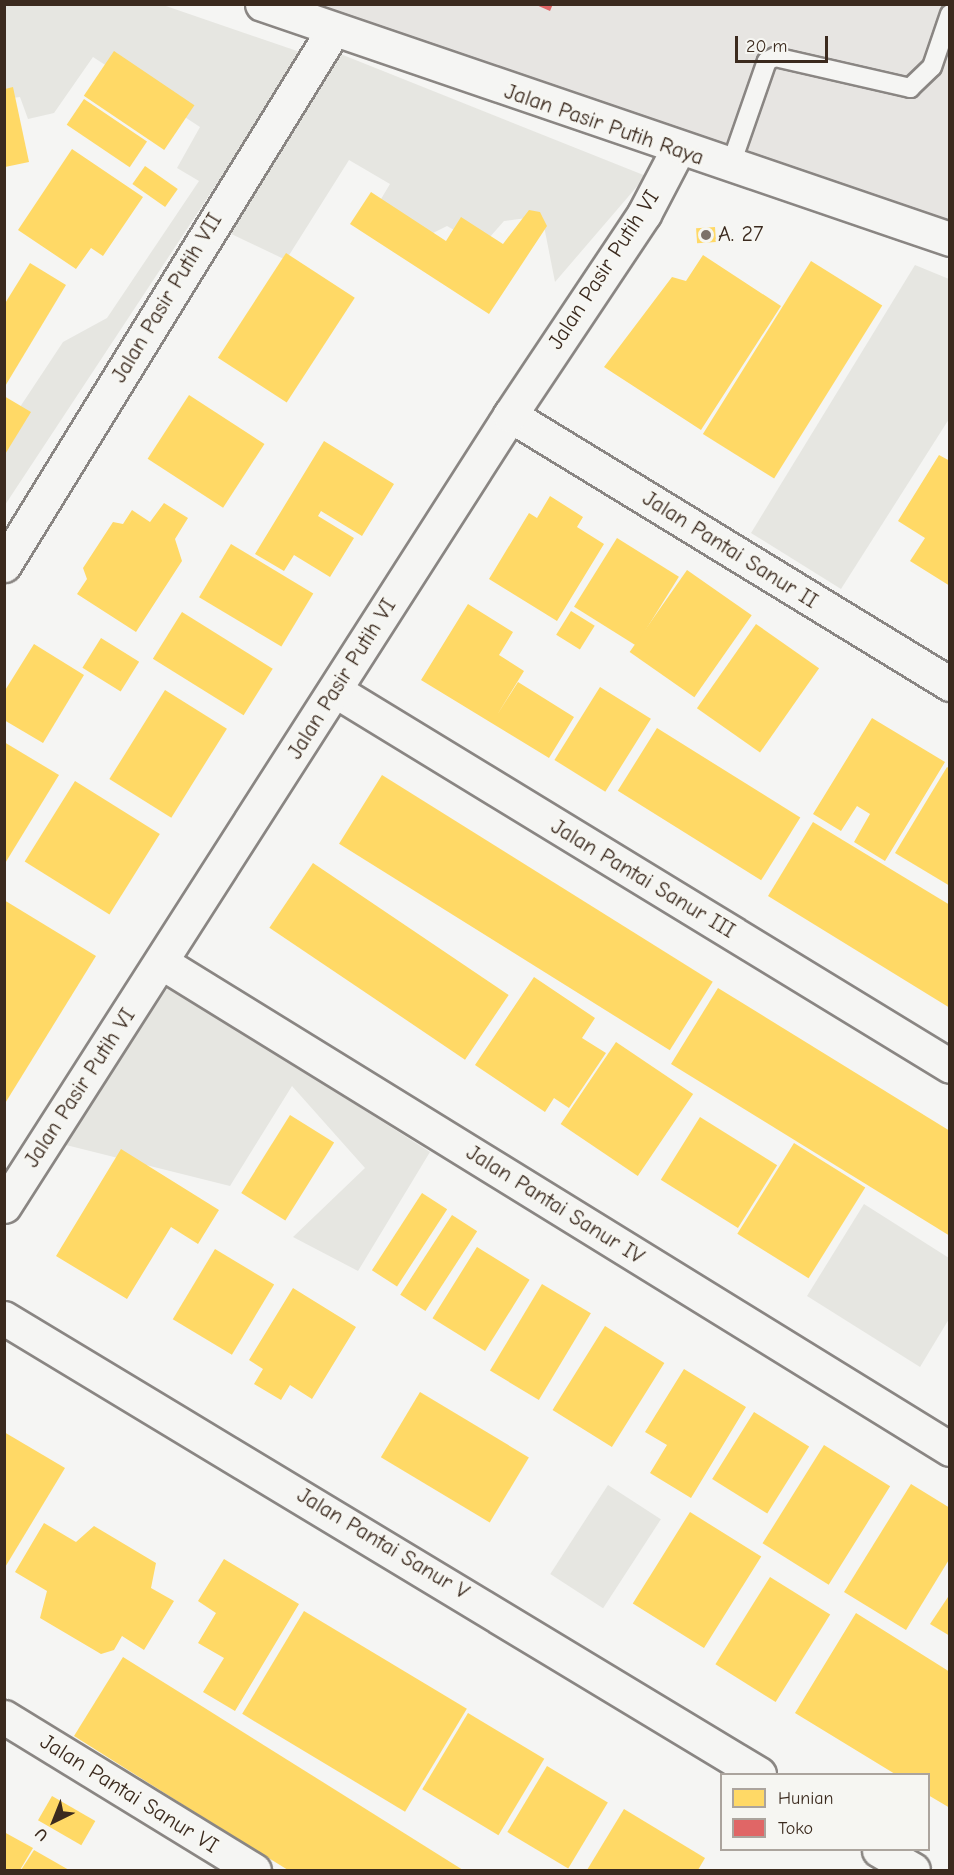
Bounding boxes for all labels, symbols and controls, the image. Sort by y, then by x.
scale bar [738,24,831,62]
text: 20 m [746,36,787,57]
street label: Jalan Pasir Putih Raya [501,78,707,172]
street label: Jalan Pasir Putih VI [543,185,665,355]
street label: Jalan Pasir Putih VII [106,208,228,388]
place label: A. 27 [718,222,763,248]
marker: A. 27 [699,228,713,242]
street label: Jalan Pantai Sanur II [638,485,822,615]
street label: Jalan Pasir Putih VI [282,594,402,764]
street label: Jalan Pantai Sanur III [546,814,740,944]
street label: Jalan Pasir Putih VI [19,1003,141,1173]
street label: Jalan Pantai Sanur IV [461,1140,649,1270]
street label: Jalan Pantai Sanur V [292,1482,474,1606]
street label: Jalan Pantai Sanur VI [35,1729,223,1859]
legend [720,1773,930,1851]
text: Hunian [778,1788,834,1809]
north arrow [24,1791,84,1851]
text: Toko [778,1818,813,1839]
text: U [32,1824,52,1844]

